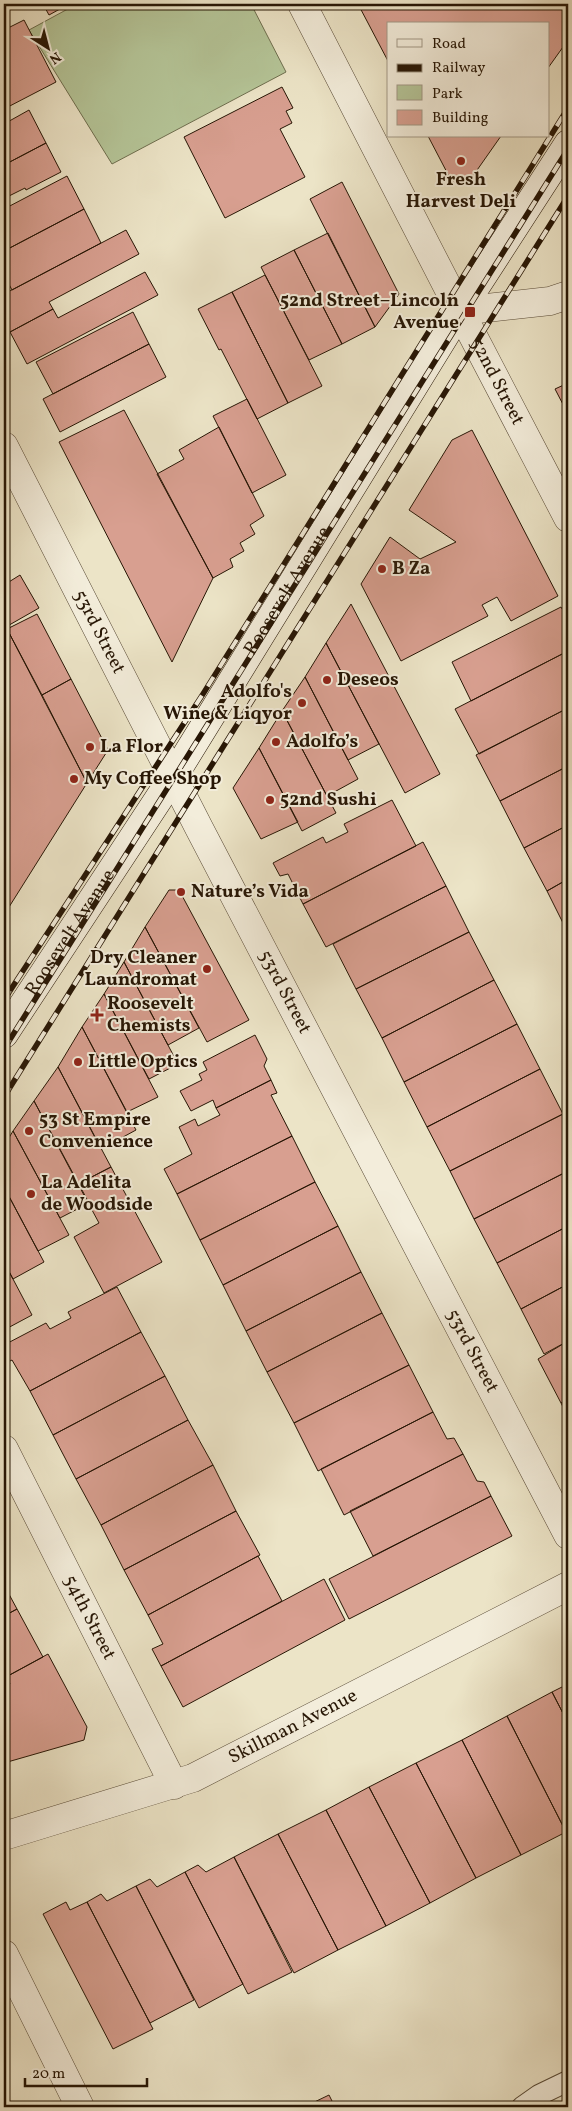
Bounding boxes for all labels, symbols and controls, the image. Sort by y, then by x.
north arrow [22,22,72,72]
legend [387,22,550,138]
text: Road [432,34,466,55]
text: N [45,47,64,68]
text: Railway [432,58,485,79]
text: Park [432,84,463,105]
text: Building [432,108,489,129]
marker: Fresh Harvest Deli [455,155,467,167]
place label: Fresh Harvest Deli [406,167,517,215]
place label: 52nd Street–Lincoln Avenue [280,288,459,336]
marker: 52nd Street–Lincoln Avenue [463,305,477,319]
street label: 52nd Street [463,334,531,430]
street label: Roosevelt Avenue [238,522,337,660]
place label: B Za [392,556,430,582]
marker: B Za [376,563,388,575]
street label: 53rd Street [67,586,131,679]
place label: Deseos [337,667,399,693]
marker: Deseos [321,674,333,686]
place label: Adolfo's Wine & Liqyor [163,679,292,727]
marker: Adolfo's Wine & Liqyor [296,697,308,709]
place label: Adolfo’s [286,729,359,755]
place label: La Flor [100,734,163,760]
marker: Adolfo’s [270,736,282,748]
marker: La Flor [84,741,96,753]
place label: My Coffee Shop [84,766,222,792]
marker: My Coffee Shop [68,773,80,785]
place label: 52nd Sushi [280,787,377,813]
marker: 52nd Sushi [264,794,276,806]
street label: Roosevelt Avenue [19,864,122,1001]
place label: Nature’s Vida [191,879,309,905]
marker: Nature’s Vida [175,886,187,898]
place label: Dry Cleaner Laundromat [84,945,197,993]
street label: 53rd Street [252,946,317,1039]
marker: Dry Cleaner Laundromat [201,963,213,975]
place label: Roosevelt Chemists [107,991,194,1039]
marker: Roosevelt Chemists [91,1009,103,1021]
place label: Little Optics [88,1049,198,1075]
marker: Little Optics [72,1056,84,1068]
place label: 53 St Empire Convenience [39,1107,153,1155]
marker: 53 St Empire Convenience [23,1125,35,1137]
place label: La Adelita de Woodside [41,1170,153,1218]
marker: La Adelita de Woodside [25,1188,37,1200]
street label: 53rd Street [439,1305,505,1398]
street label: 54th Street [57,1571,122,1665]
street label: Skillman Avenue [224,1683,362,1771]
scale bar [25,2056,148,2088]
text: 20 m [32,2064,65,2085]

